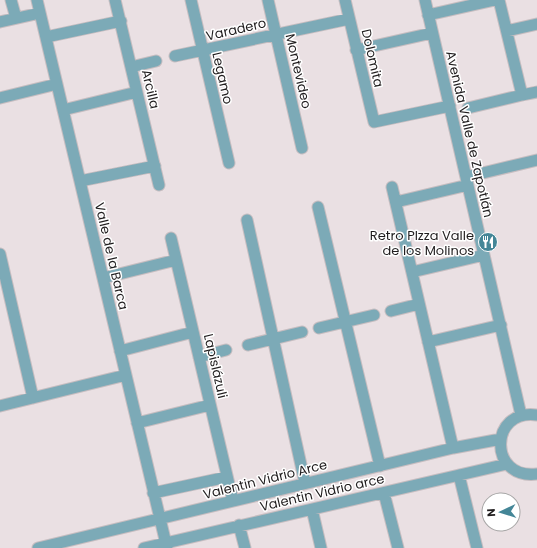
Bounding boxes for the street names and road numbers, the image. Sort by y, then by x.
street label: Varadero [204,13,268,46]
street label: Dolomita [357,27,388,89]
street label: Montevideo [281,32,316,110]
street label: Avenida Valle de Zapotlán [441,49,498,219]
street label: Legamo [207,50,238,106]
street label: Arcilla [137,68,164,111]
street label: Valle de la Barca [90,201,133,312]
street label: Lapislázuli [199,332,232,400]
street label: Valentin Vidrio Arce [201,455,329,504]
street label: Valentin Vidrio arce [258,469,386,516]

